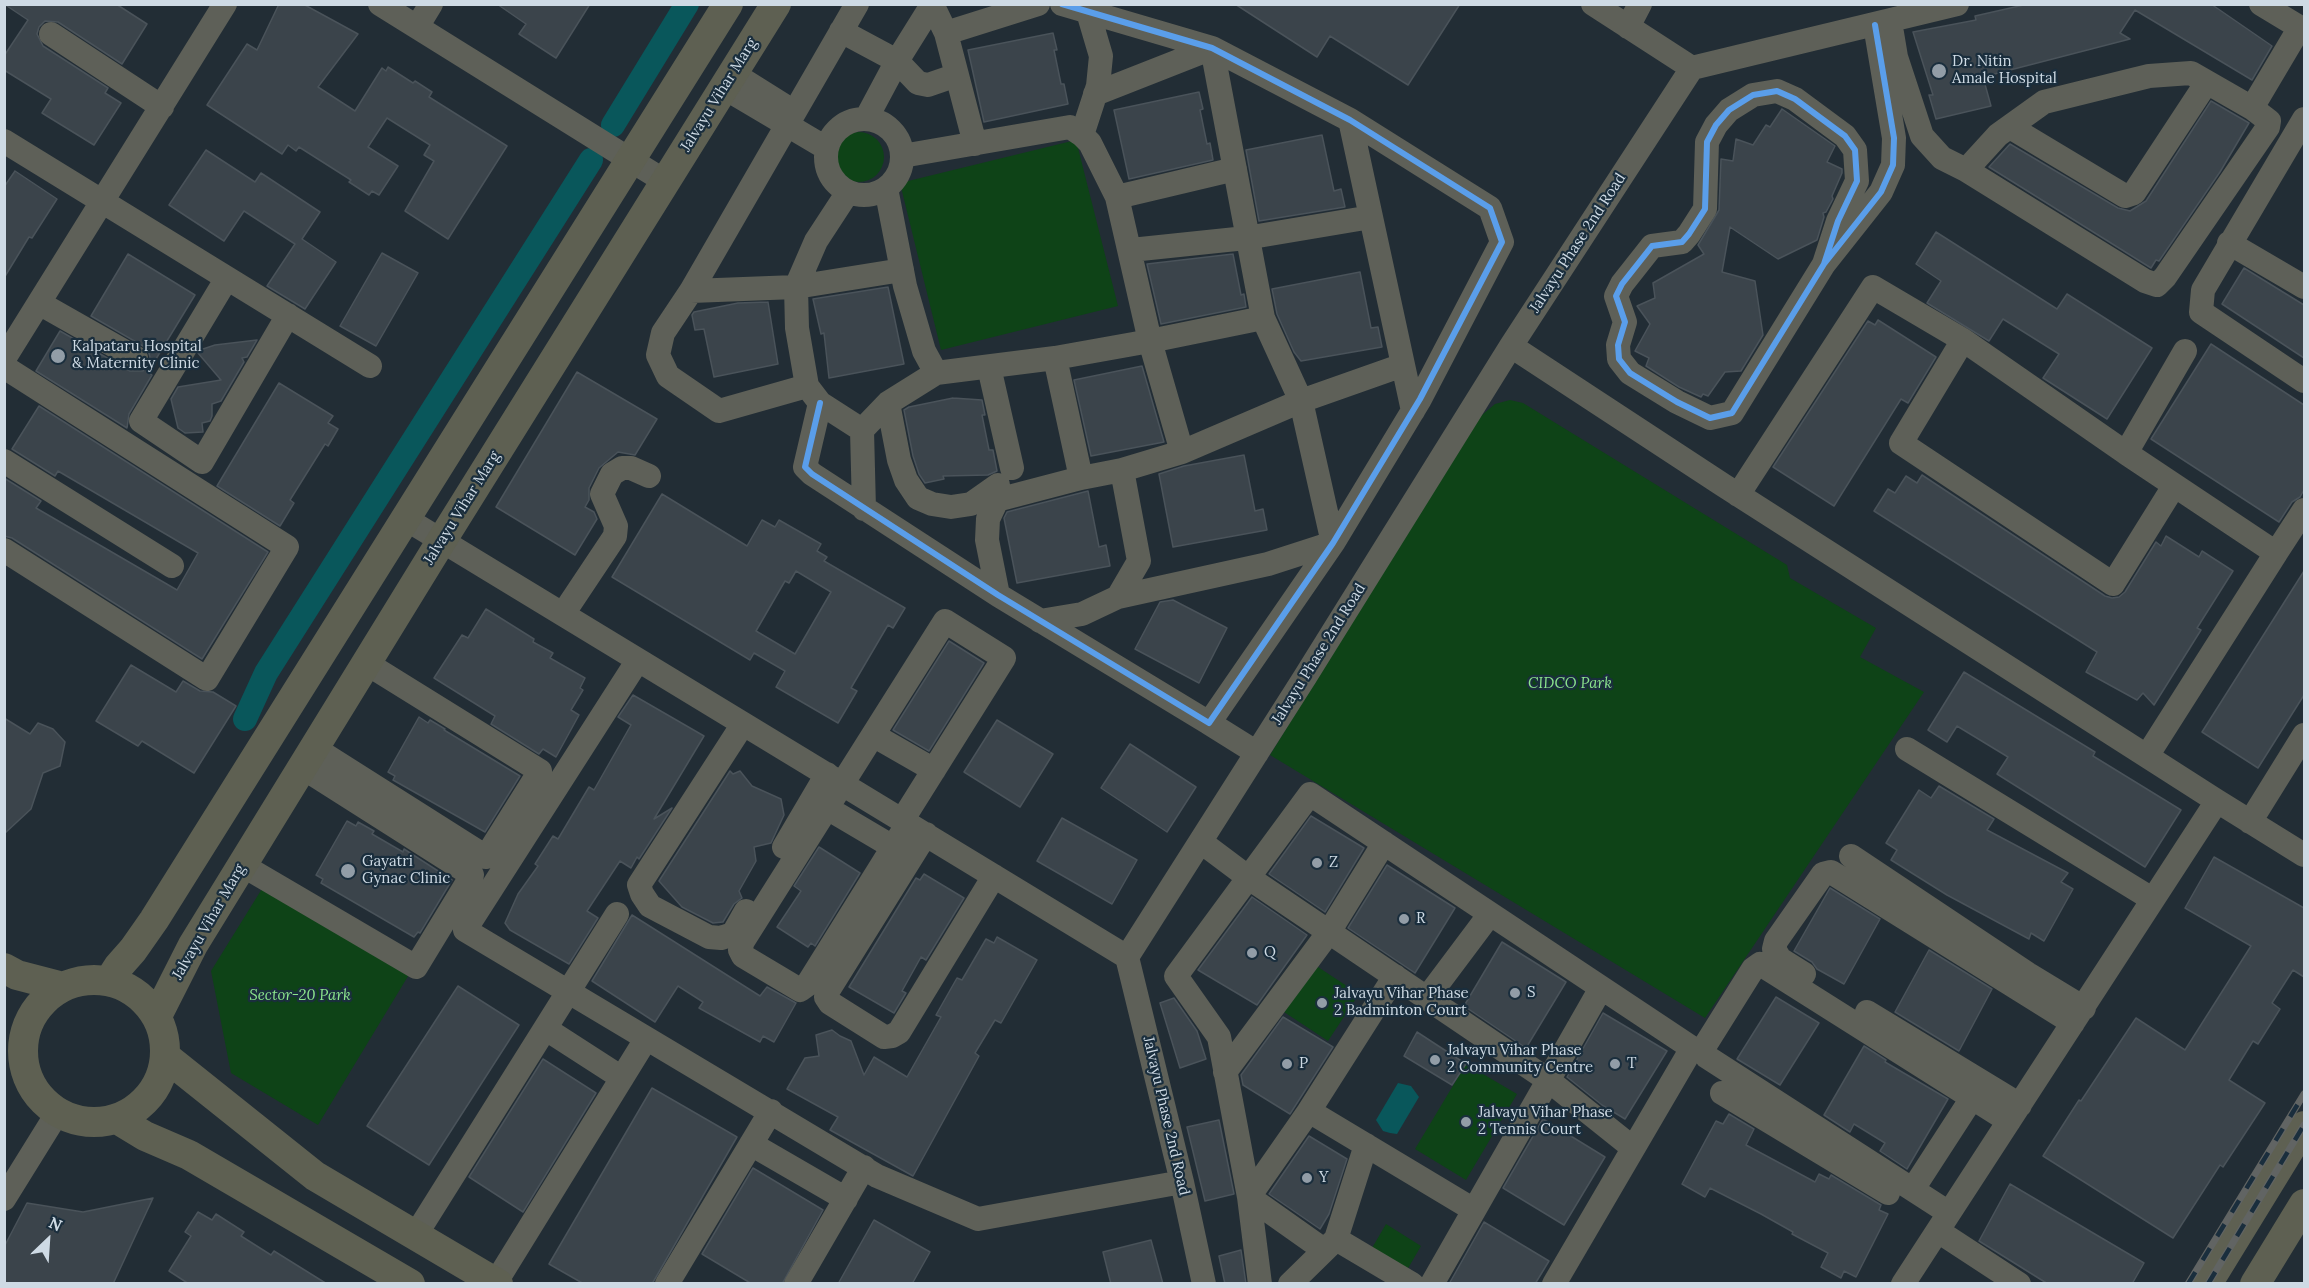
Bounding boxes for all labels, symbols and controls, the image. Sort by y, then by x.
street label: Jalvayu Vihar Marg [677,35,761,155]
place label: Dr. Nitin Amale Hospital [1952,53,2057,88]
marker: Dr. Nitin Amale Hospital [1930,62,1948,80]
street label: Jalvayu Phase 2nd Road [1526,170,1630,316]
place label: Kalpataru Hospital & Maternity Clinic [72,338,202,373]
marker: Kalpataru Hospital & Maternity Clinic [49,347,67,365]
street label: Jalvayu Vihar Marg [420,448,504,568]
street label: Jalvayu Phase 2nd Road [1268,580,1370,728]
park label: CIDCO Park [1528,675,1612,693]
place label: Gayatri Gynac Clinic [362,853,450,888]
place label: Z [1329,854,1338,872]
marker: Z [1310,856,1324,870]
street label: Jalvayu Vihar Marg [169,861,249,983]
marker: Gayatri Gynac Clinic [339,862,357,880]
place label: R [1416,910,1425,928]
marker: R [1397,912,1411,926]
place label: Q [1264,944,1276,962]
marker: Q [1245,946,1259,960]
place label: S [1527,984,1536,1002]
place label: Jalvayu Vihar Phase 2 Badminton Court [1334,985,1469,1020]
marker: S [1508,986,1522,1000]
park label: Sector-20 Park [249,987,351,1005]
marker: Jalvayu Vihar Phase 2 Badminton Court [1315,996,1329,1010]
street label: Jalvayu Phase 2nd Road [1139,1035,1193,1197]
place label: Jalvayu Vihar Phase 2 Community Centre [1447,1042,1593,1077]
marker: Jalvayu Vihar Phase 2 Community Centre [1428,1053,1442,1067]
place label: P [1299,1055,1308,1073]
place label: T [1627,1055,1637,1073]
marker: P [1280,1057,1294,1071]
marker: T [1608,1057,1622,1071]
place label: Jalvayu Vihar Phase 2 Tennis Court [1478,1104,1613,1139]
marker: Jalvayu Vihar Phase 2 Tennis Court [1459,1115,1473,1129]
place label: Y [1319,1169,1329,1187]
marker: Y [1300,1171,1314,1185]
north arrow [18,1210,78,1270]
text: N [46,1212,65,1235]

